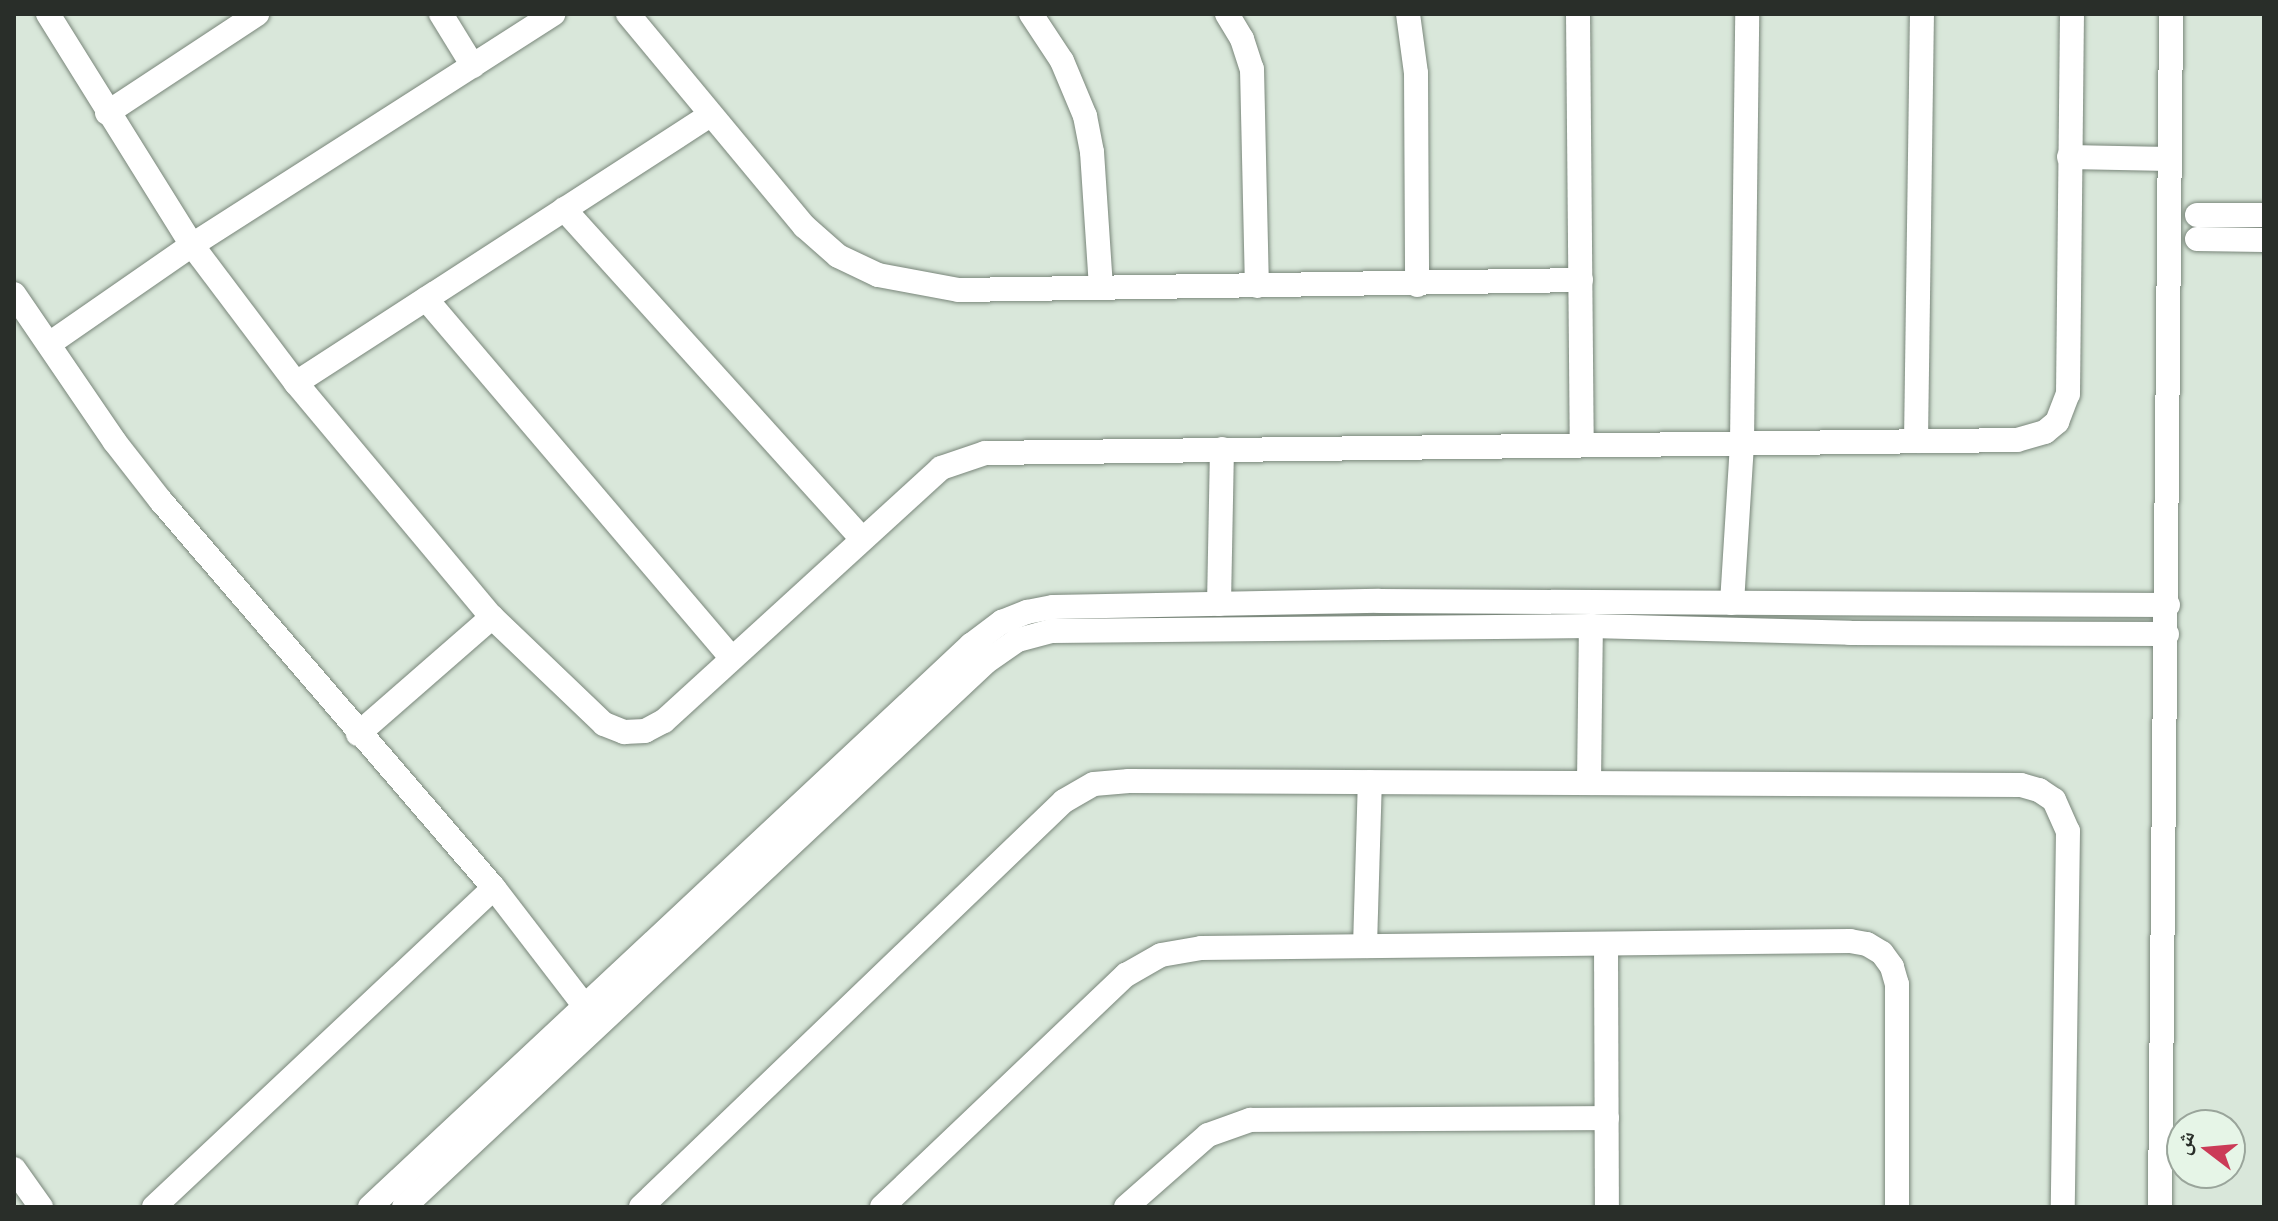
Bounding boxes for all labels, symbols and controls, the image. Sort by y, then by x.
north arrow [2166,1109,2246,1189]
text: ش [2168,1128,2201,1158]

